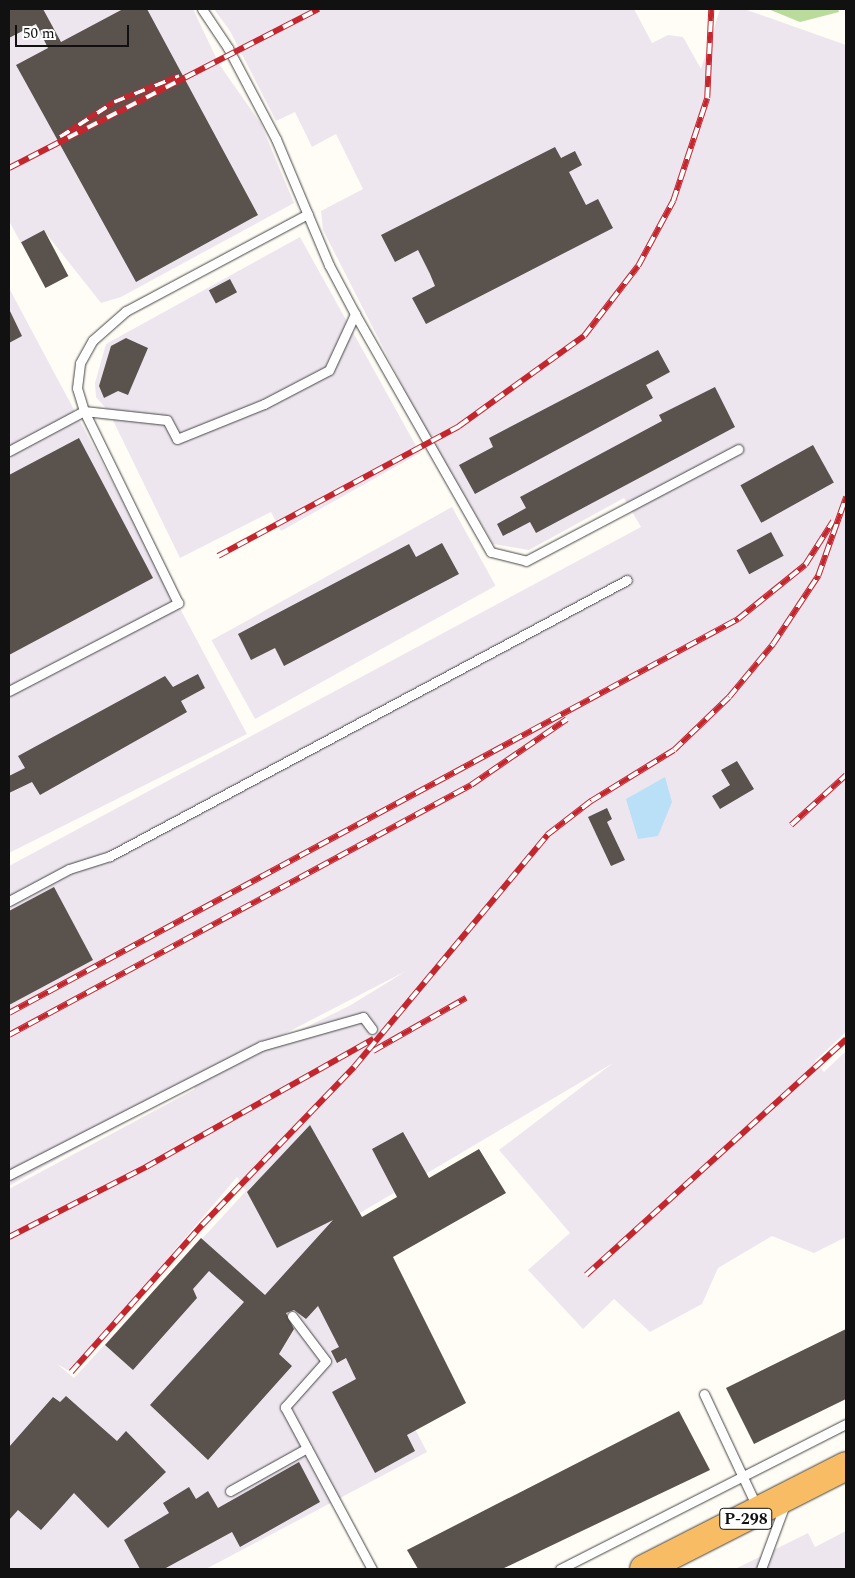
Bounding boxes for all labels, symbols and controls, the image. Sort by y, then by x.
scale bar [18,15,131,47]
text: 50 m [23,22,55,45]
road number: Р-298 [718,1506,774,1532]

